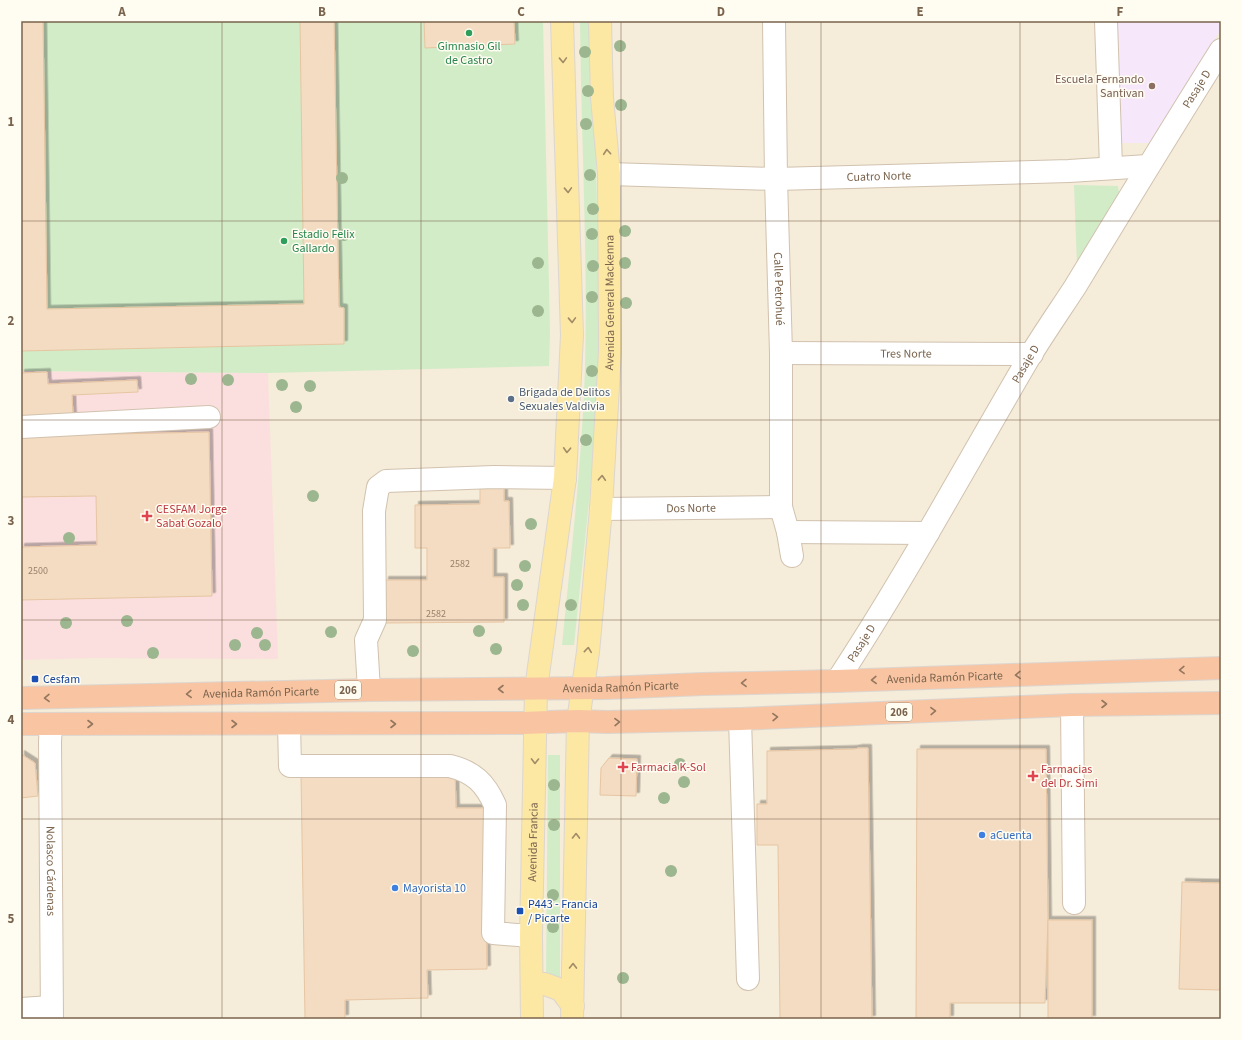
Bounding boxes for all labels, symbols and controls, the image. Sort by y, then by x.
text: A [117,3,126,21]
text: B [318,3,326,21]
text: C [517,3,525,21]
text: D [717,3,725,21]
text: E [916,3,924,21]
text: F [1117,3,1124,21]
marker: Gimnasio Gil de Castro [464,28,474,38]
place label: Gimnasio Gil de Castro [437,38,501,69]
one-way arrow [559,57,568,63]
street label: Pasaje D [1179,67,1215,112]
place label: Escuela Fernando Santivan [1055,71,1144,102]
marker: Escuela Fernando Santivan [1147,81,1157,91]
text: 1 [8,113,15,131]
one-way arrow [602,149,611,156]
street label: Cuatro Norte [846,167,911,186]
one-way arrow [564,187,572,193]
place label: Estadio Felix Gallardo [292,226,355,257]
street label: Avenida General Mackenna [601,235,619,371]
marker: Estadio Felix Gallardo [279,236,289,246]
street label: Calle Petrohué [769,252,788,326]
text: 2 [8,312,15,330]
one-way arrow [568,317,576,323]
street label: Pasaje D [1008,342,1044,387]
street label: Tres Norte [880,345,932,363]
place label: Brigada de Delitos Sexuales Valdivia [519,384,610,415]
marker: Brigada de Delitos Sexuales Valdivia [506,394,516,404]
one-way arrow [562,447,571,453]
one-way arrow [598,475,607,481]
street label: Dos Norte [666,500,716,517]
place label: CESFAM Jorge Sabat Gozalo [156,501,227,532]
marker: CESFAM Jorge Sabat Gozalo [141,510,153,522]
text: 3 [8,512,15,530]
house number: 2582 [450,557,470,571]
house number: 2500 [28,564,48,578]
house number: 2582 [426,607,446,621]
street label: Pasaje D [843,621,880,666]
one-way arrow [583,647,592,653]
one-way arrow [1179,665,1185,674]
street label: Avenida Ramón Picarte [886,667,1003,688]
one-way arrow [1015,670,1021,679]
place label: Cesfam [43,671,80,688]
marker: Cesfam [30,674,40,684]
one-way arrow [871,676,877,684]
street label: Avenida Ramón Picarte [563,677,679,697]
one-way arrow [741,679,747,687]
road number: 206 [335,681,361,699]
street label: Avenida Ramón Picarte [203,683,319,703]
one-way arrow [498,685,504,693]
one-way arrow [186,690,192,699]
one-way arrow [44,694,50,702]
one-way arrow [1101,700,1107,708]
road number: 206 [886,703,912,721]
one-way arrow [929,706,936,715]
text: 4 [8,711,15,729]
one-way arrow [772,713,778,722]
one-way arrow [614,718,620,726]
one-way arrow [87,720,93,728]
one-way arrow [231,720,237,728]
one-way arrow [390,720,396,728]
one-way arrow [531,758,540,764]
place label: Farmacia K-Sol [631,759,706,776]
place label: Farmacias del Dr. Simi [1041,761,1098,792]
marker: Farmacia K-Sol [618,762,628,772]
marker: Farmacias del Dr. Simi [1028,771,1038,781]
street label: Avenida Francia [524,802,543,882]
street label: Nolasco Cárdenas [42,826,59,916]
place label: aCuenta [990,827,1032,844]
marker: aCuenta [977,830,987,840]
one-way arrow [571,833,580,839]
place label: Mayorista 10 [403,880,466,897]
marker: Mayorista 10 [390,883,400,893]
place label: P443 - Francia / Picarte [528,896,598,927]
marker: P443 - Francia / Picarte [515,906,525,916]
text: 5 [8,910,15,928]
one-way arrow [569,963,577,969]

